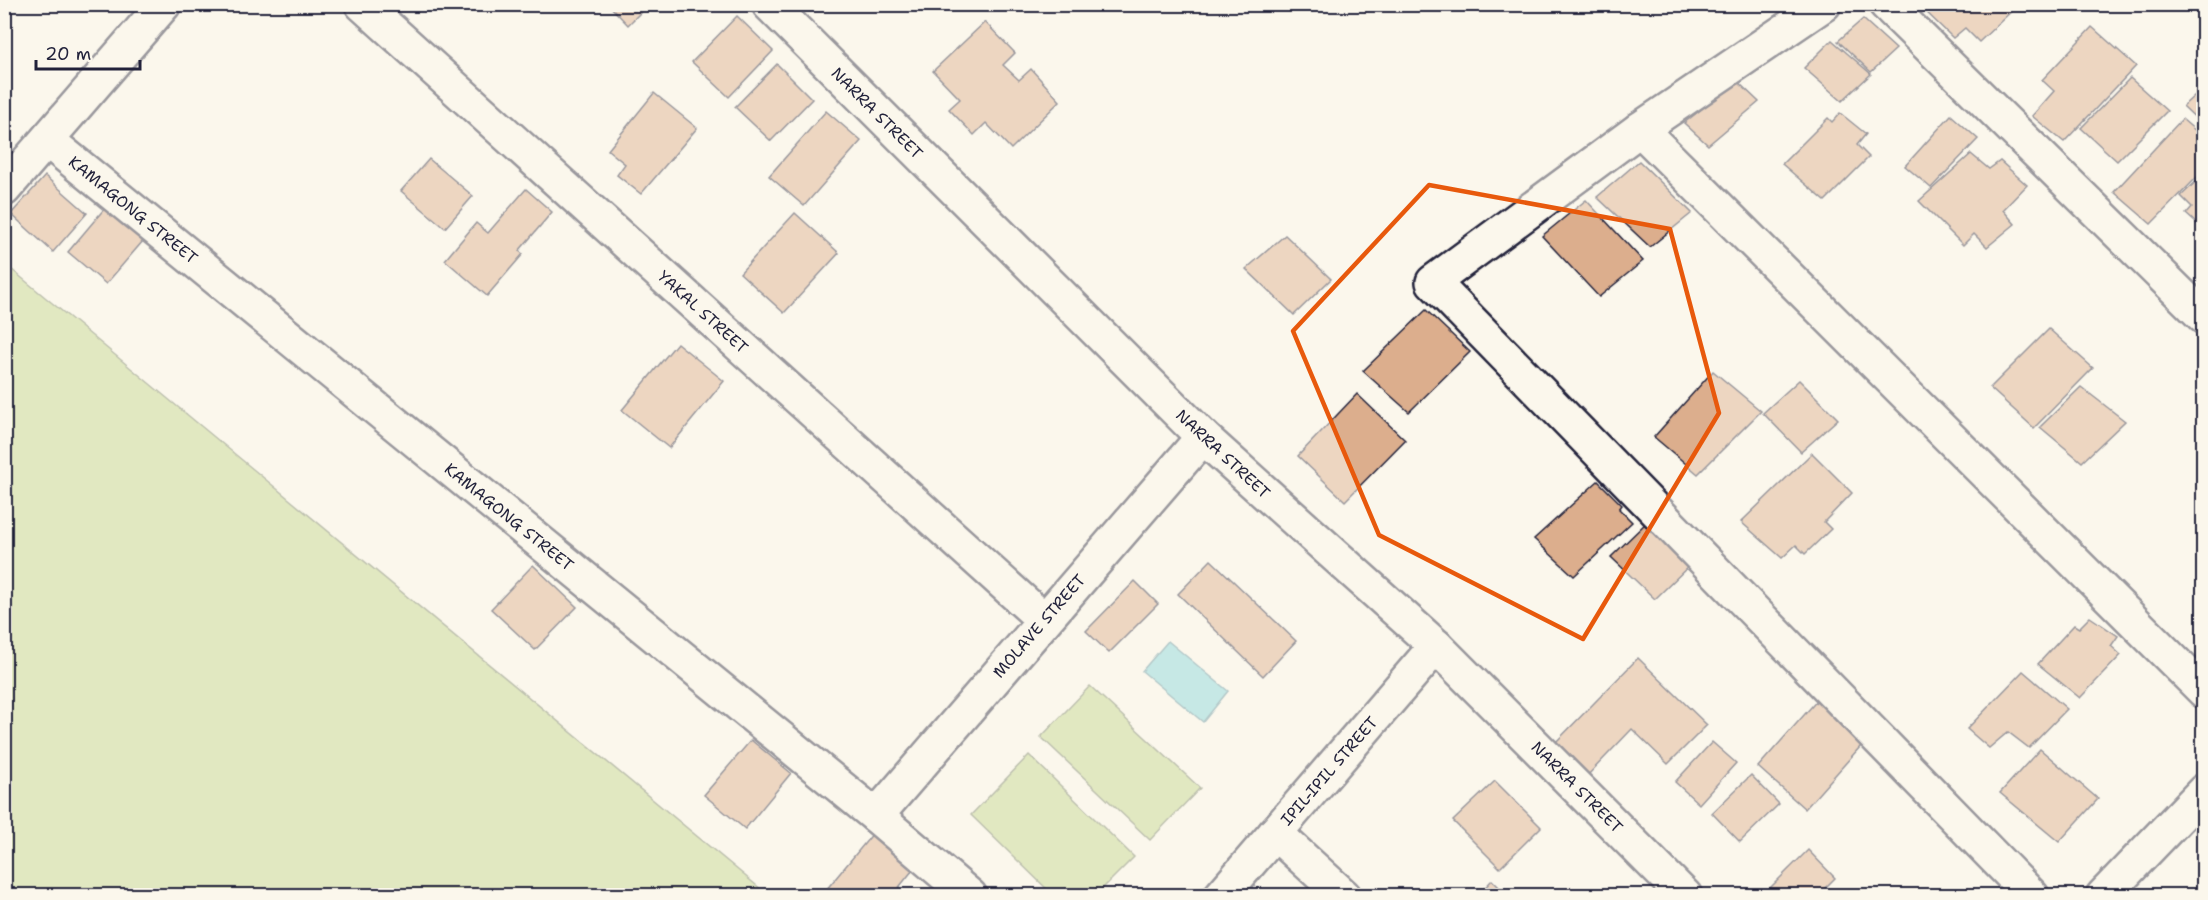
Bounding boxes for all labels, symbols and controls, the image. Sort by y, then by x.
scale bar [36,33,140,71]
text: 20 m [45,42,91,66]
street label: NARRA STREET [827,63,927,163]
street label: KAMAGONG STREET [64,151,202,269]
street label: YAKAL STREET [653,266,753,358]
street label: NARRA STREET [1171,405,1275,503]
street label: KAMAGONG STREET [440,458,578,576]
street label: MOLAVE STREET [988,570,1090,682]
street label: IPIL-IPIL STREET [1276,712,1382,830]
street label: NARRA STREET [1527,737,1627,837]

